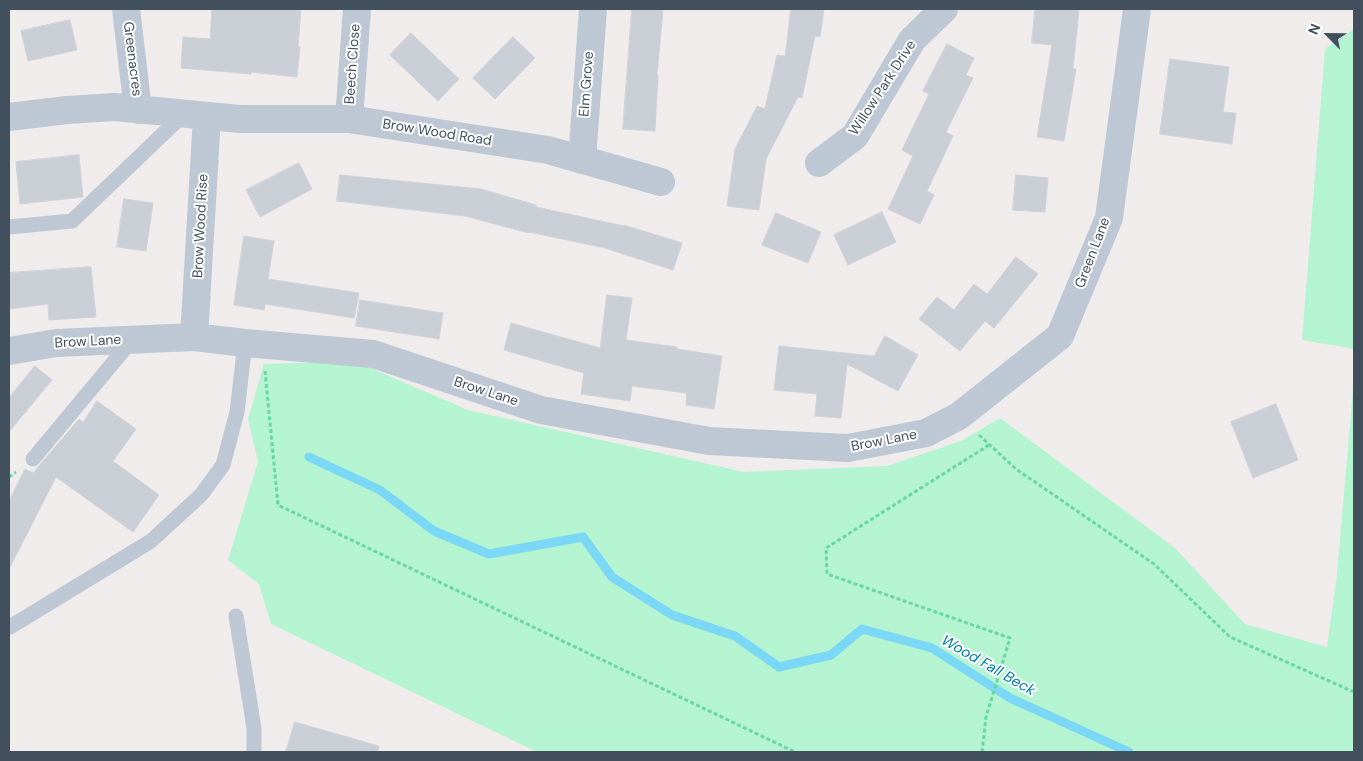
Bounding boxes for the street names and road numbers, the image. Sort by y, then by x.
street label: Greenacres [119,21,145,97]
street label: Beech Close [342,23,364,105]
street label: Willow Park Drive [846,37,920,139]
street label: Elm Grove [576,51,598,117]
street label: Brow Wood Road [381,116,493,150]
street label: Brow Wood Rise [190,173,212,279]
street label: Green Lane [1072,215,1114,291]
street label: Brow Lane [54,332,122,352]
street label: Brow Lane [452,374,520,410]
street label: Brow Lane [850,426,918,456]

